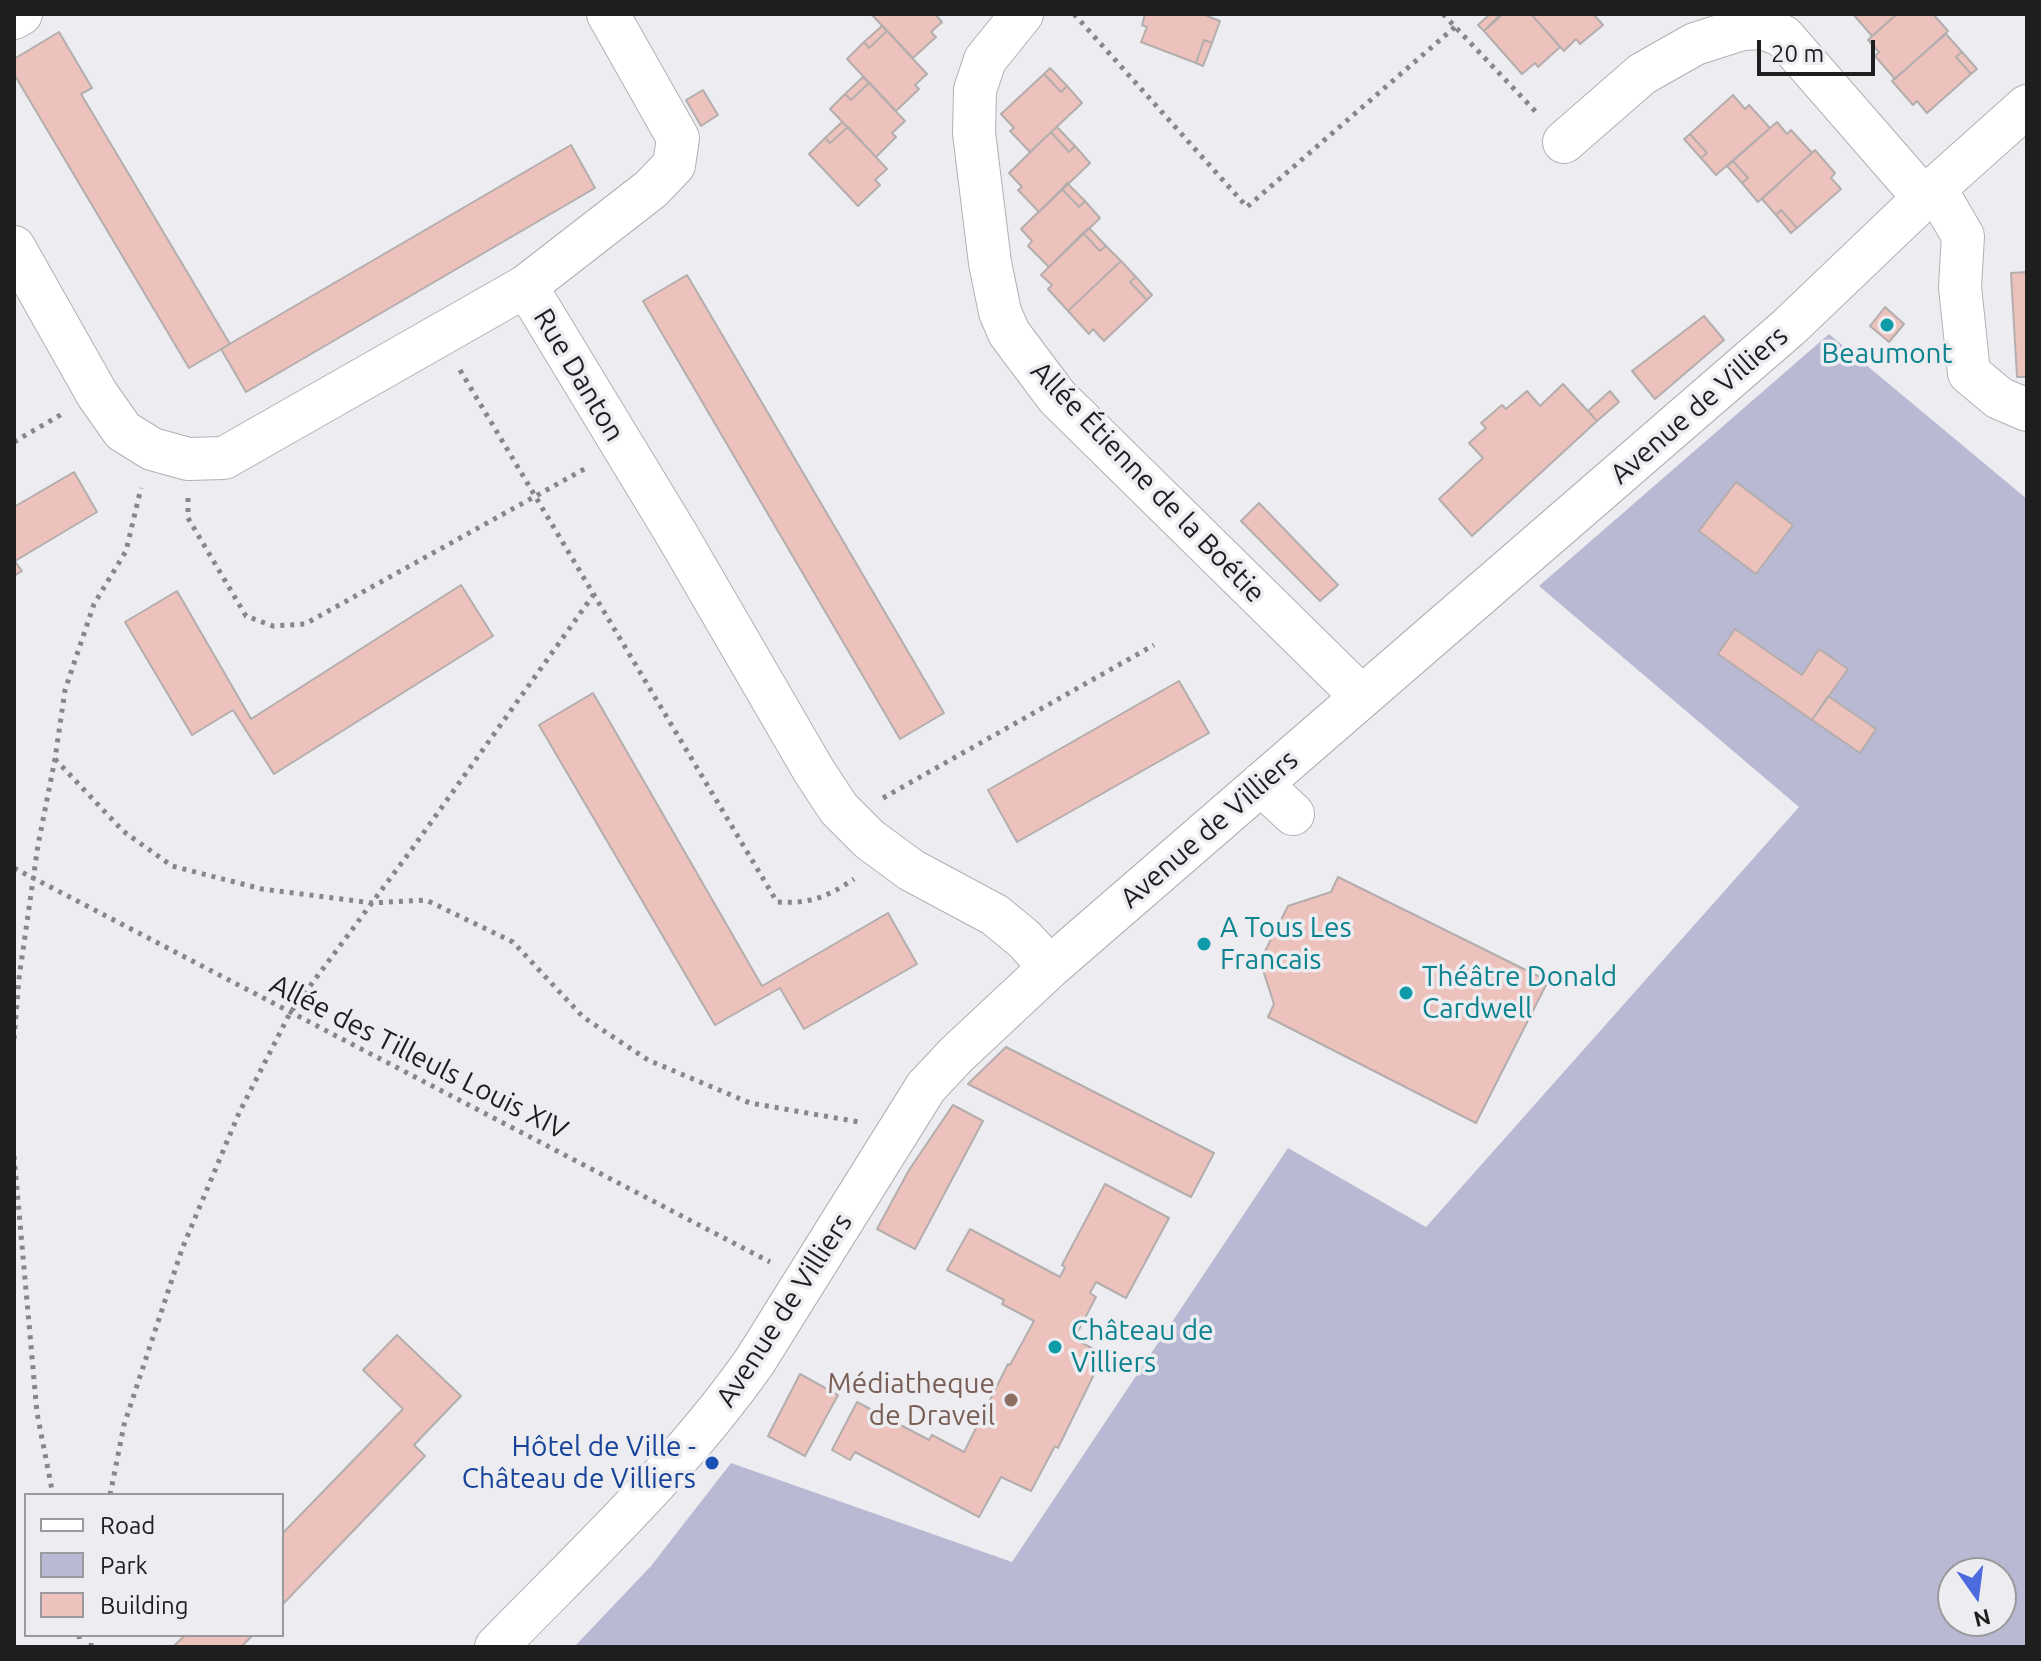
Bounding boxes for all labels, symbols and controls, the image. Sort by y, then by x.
scale bar [1761,24,1879,74]
text: 20 m [1771,40,1824,67]
street label: Rue Danton [526,303,632,447]
marker: Beaumont [1878,316,1896,334]
street label: Avenue de Villiers [1603,319,1795,491]
place label: Beaumont [1821,337,1953,371]
street label: Allée Étienne de la Boétie [1024,354,1272,610]
street label: Avenue de Villiers [1113,743,1305,915]
place label: A Tous Les Francais [1220,911,1352,977]
marker: A Tous Les Francais [1195,935,1213,953]
place label: Théâtre Donald Cardwell [1422,960,1617,1026]
street label: Allée des Tilleuls Louis XIV [264,967,574,1147]
marker: Théâtre Donald Cardwell [1397,984,1415,1002]
street label: Avenue de Villiers [709,1207,859,1413]
place label: Château de Villiers [1071,1314,1214,1380]
marker: Château de Villiers [1046,1338,1064,1356]
place label: Médiatheque de Draveil [827,1367,995,1433]
marker: Médiatheque de Draveil [1002,1391,1020,1409]
place label: Hôtel de Ville - Château de Villiers [462,1430,696,1496]
marker: Hôtel de Ville - Château de Villiers [703,1454,721,1472]
legend [24,1493,284,1637]
text: Road [100,1512,155,1539]
text: Park [100,1552,148,1579]
north arrow [1937,1557,2017,1637]
text: Building [100,1592,188,1619]
text: N [1971,1605,1993,1633]

